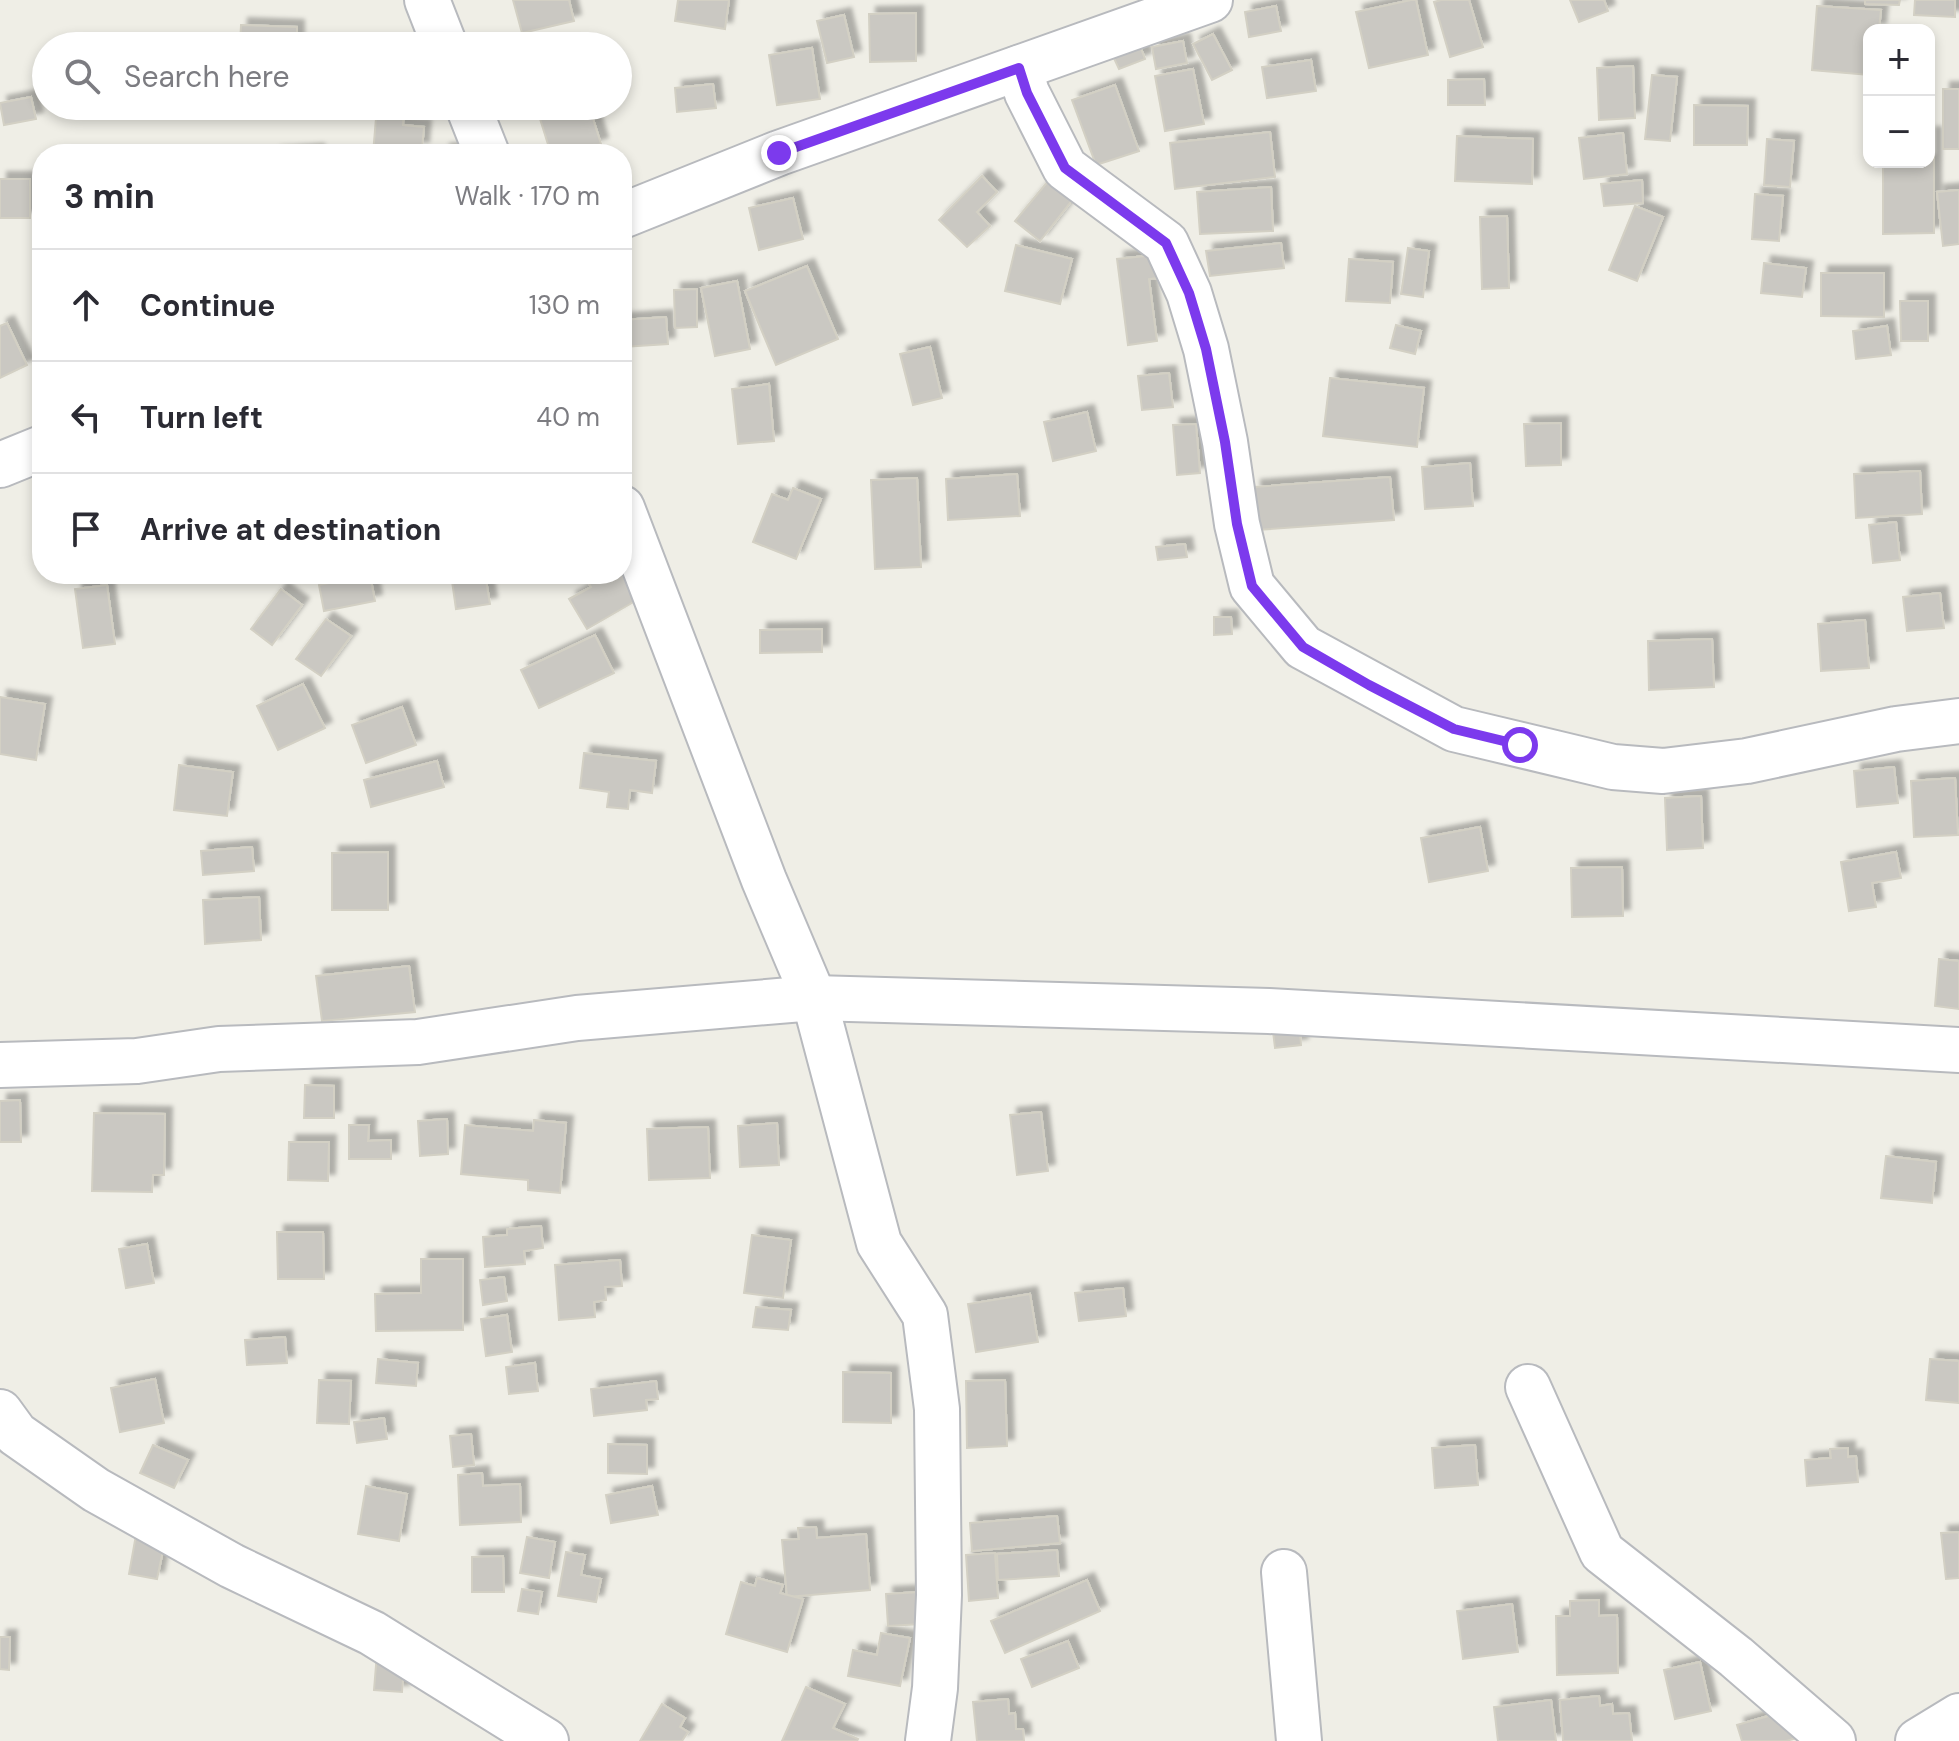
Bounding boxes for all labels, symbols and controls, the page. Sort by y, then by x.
map controls [1863,24,1935,168]
button: + [1863,24,1935,96]
search box [32,32,632,120]
icon: search [60,54,104,98]
text: Search here [124,57,290,96]
button: − [1863,96,1935,168]
route end [761,135,797,171]
text: 3 min [64,174,155,219]
text: Walk · 170 m [455,179,600,213]
icon: ahead [64,283,108,327]
text: Continue [140,286,275,325]
text: 130 m [529,288,600,322]
icon: left [64,395,108,439]
text: Turn left [140,398,263,437]
text: 40 m [536,400,600,434]
icon: arrive [64,507,108,551]
text: Arrive at destination [140,510,441,549]
route start [1502,727,1538,763]

